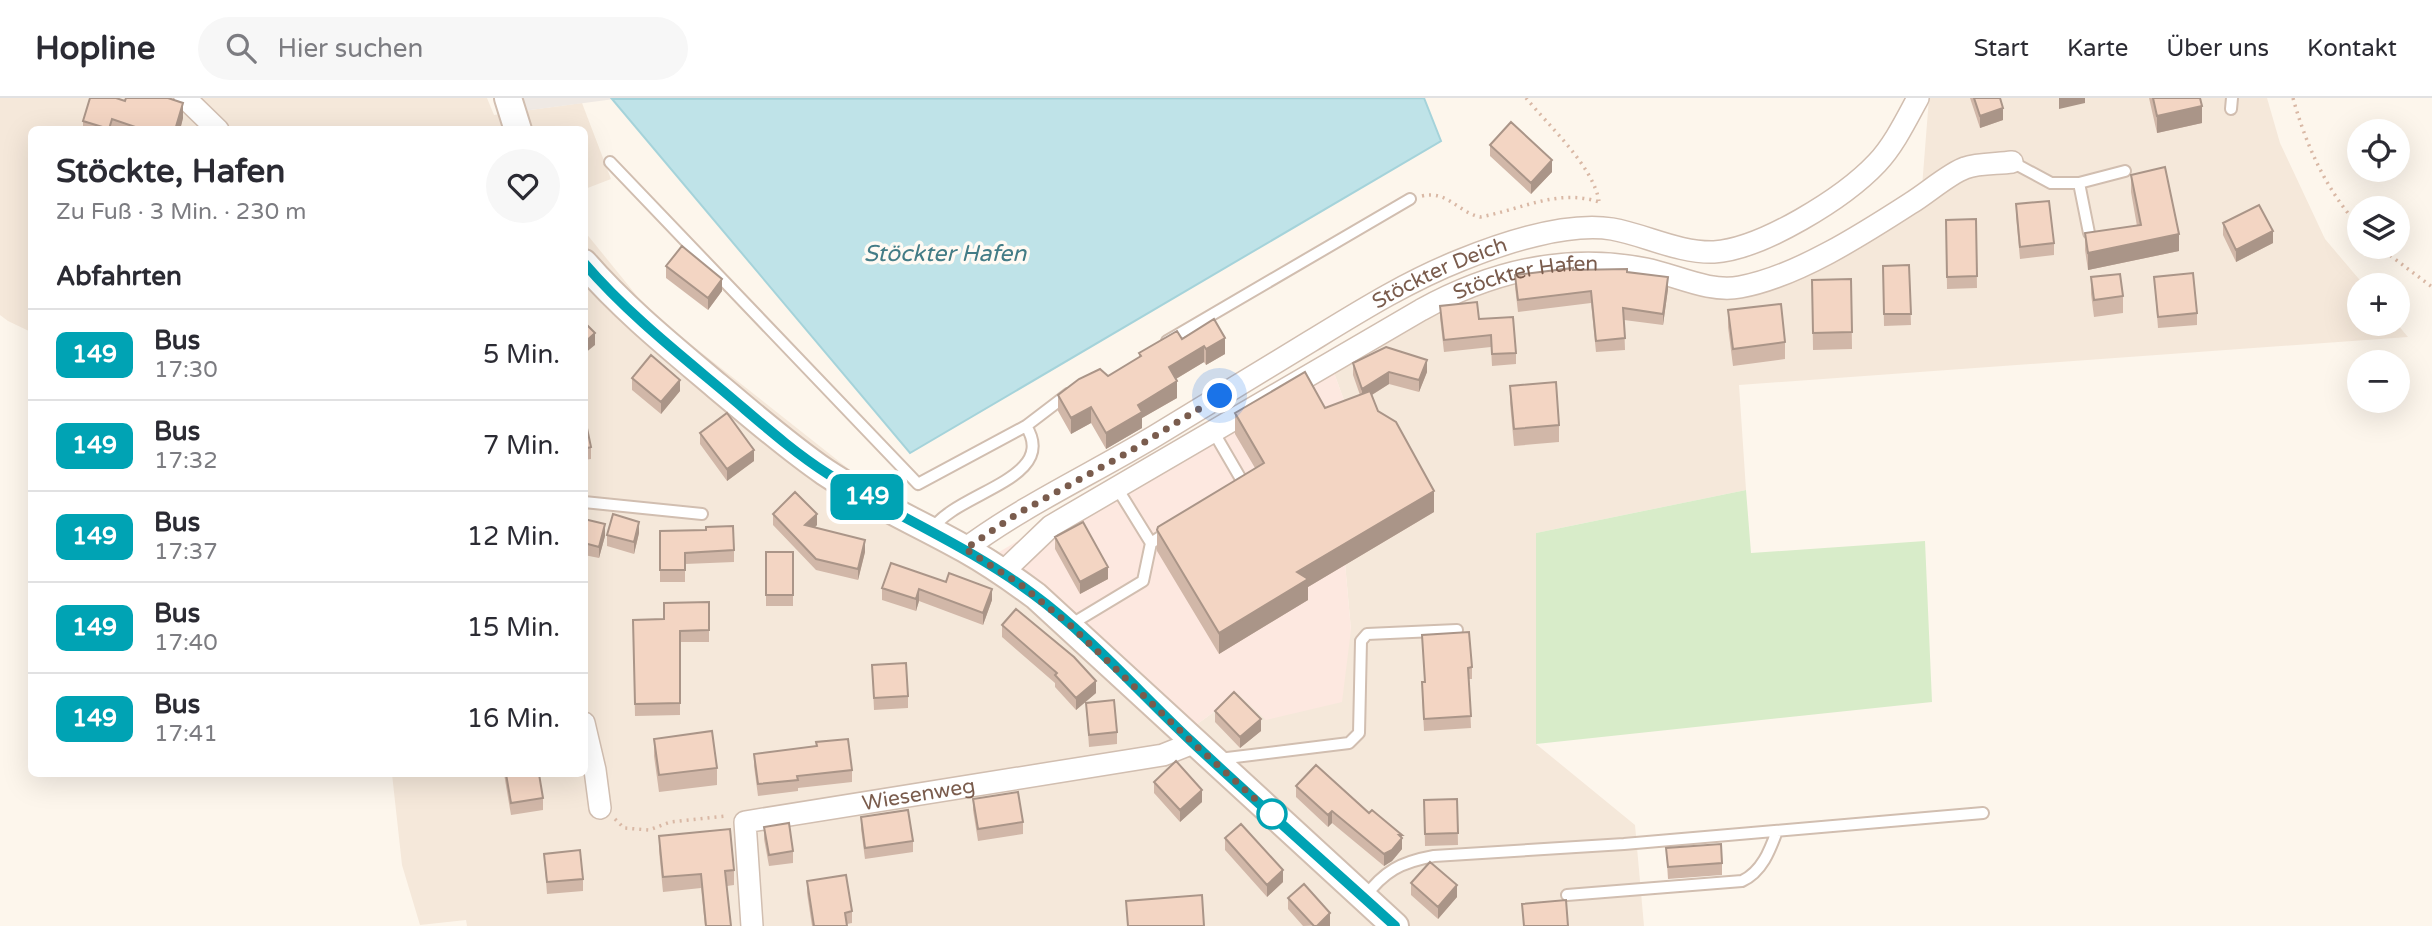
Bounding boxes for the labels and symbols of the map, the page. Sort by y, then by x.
street label: Stöckter Deich [1368,232,1510,314]
water label: Stöckter Hafen [864,240,1027,268]
street label: Stöckter Hafen [1449,251,1598,306]
your location [1202,378,1237,413]
line badge: 149 [827,474,907,520]
street label: Wiesenweg [860,773,977,816]
unlabelled marker [1257,799,1287,829]

